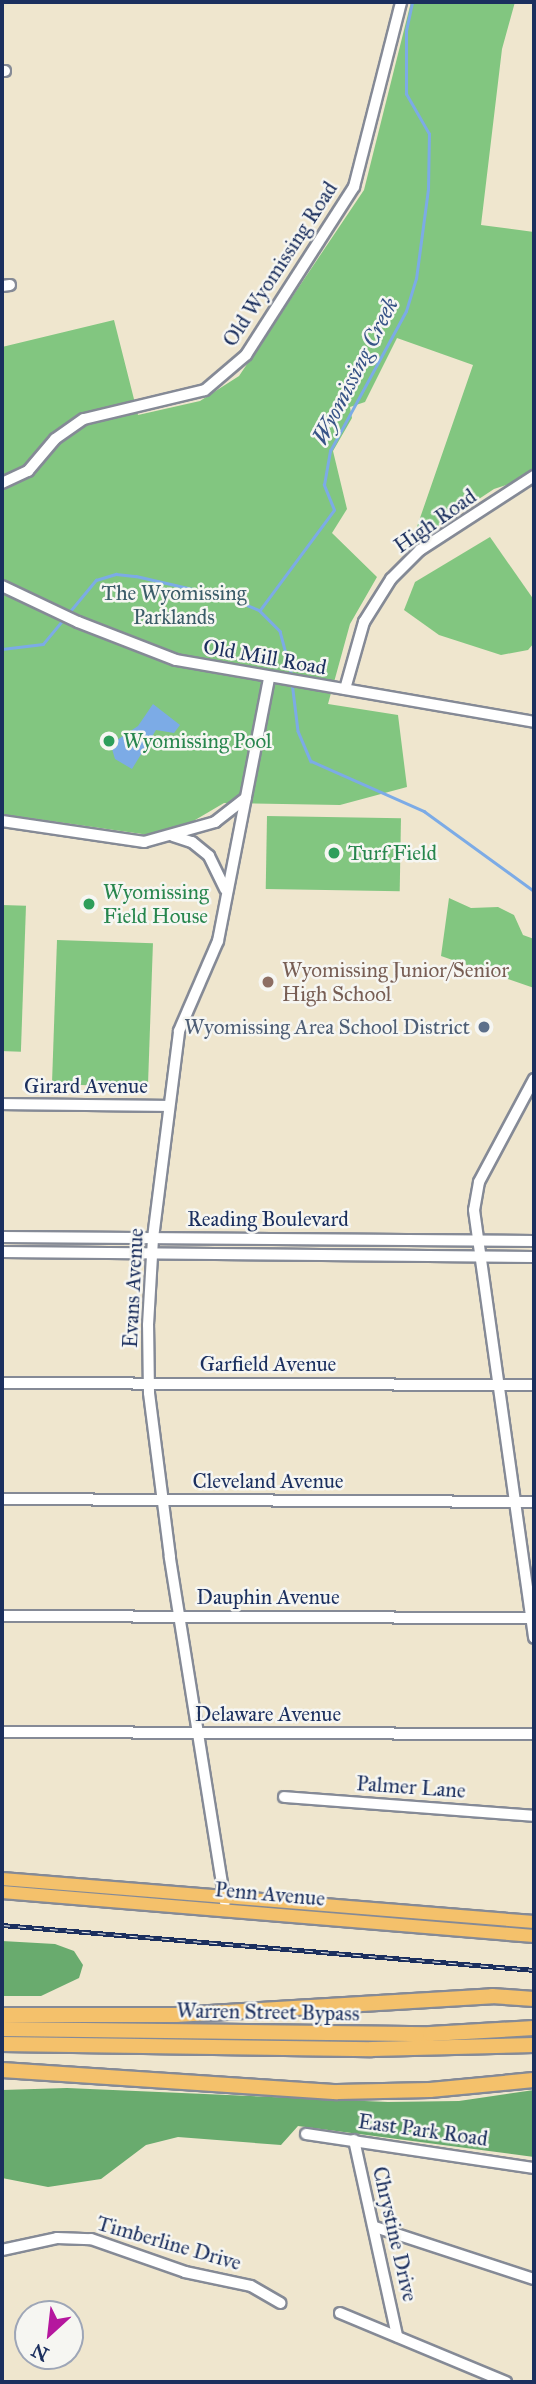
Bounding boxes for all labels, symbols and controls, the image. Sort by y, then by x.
street label: Old Wyomissing Road [217,177,343,351]
water label: Wyomissing Creek [306,293,404,449]
street label: High Road [389,484,481,558]
park label: The Wyomissing Parklands [102,580,246,630]
street label: Old Mill Road [201,634,329,680]
place label: Wyomissing Pool [123,728,272,754]
marker: Wyomissing Pool [101,733,117,749]
place label: Turf Field [348,840,437,866]
marker: Turf Field [326,845,342,861]
place label: Wyomissing Field House [103,879,209,929]
marker: Wyomissing Field House [81,896,97,912]
place label: Wyomissing Junior/Senior High School [282,957,509,1007]
marker: Wyomissing Junior/Senior High School [260,974,276,990]
place label: Wyomissing Area School District [184,1014,470,1040]
marker: Wyomissing Area School District [476,1019,492,1035]
street label: Girard Avenue [24,1073,148,1099]
street label: Reading Boulevard [187,1206,349,1232]
street label: Evans Avenue [117,1227,149,1349]
street label: Garfield Avenue [200,1351,336,1377]
street label: Cleveland Avenue [192,1468,344,1494]
street label: Dauphin Avenue [196,1584,340,1610]
street label: Delaware Avenue [195,1701,341,1727]
street label: Palmer Lane [356,1771,466,1803]
street label: Penn Avenue [214,1877,326,1911]
street label: Warren Street Bypass [176,1998,360,2026]
street label: East Park Road [356,2108,490,2152]
street label: Chrystine Drive [367,2164,423,2304]
street label: Timberline Drive [94,2210,244,2276]
north arrow [14,2300,84,2370]
text: N [28,2338,53,2366]

